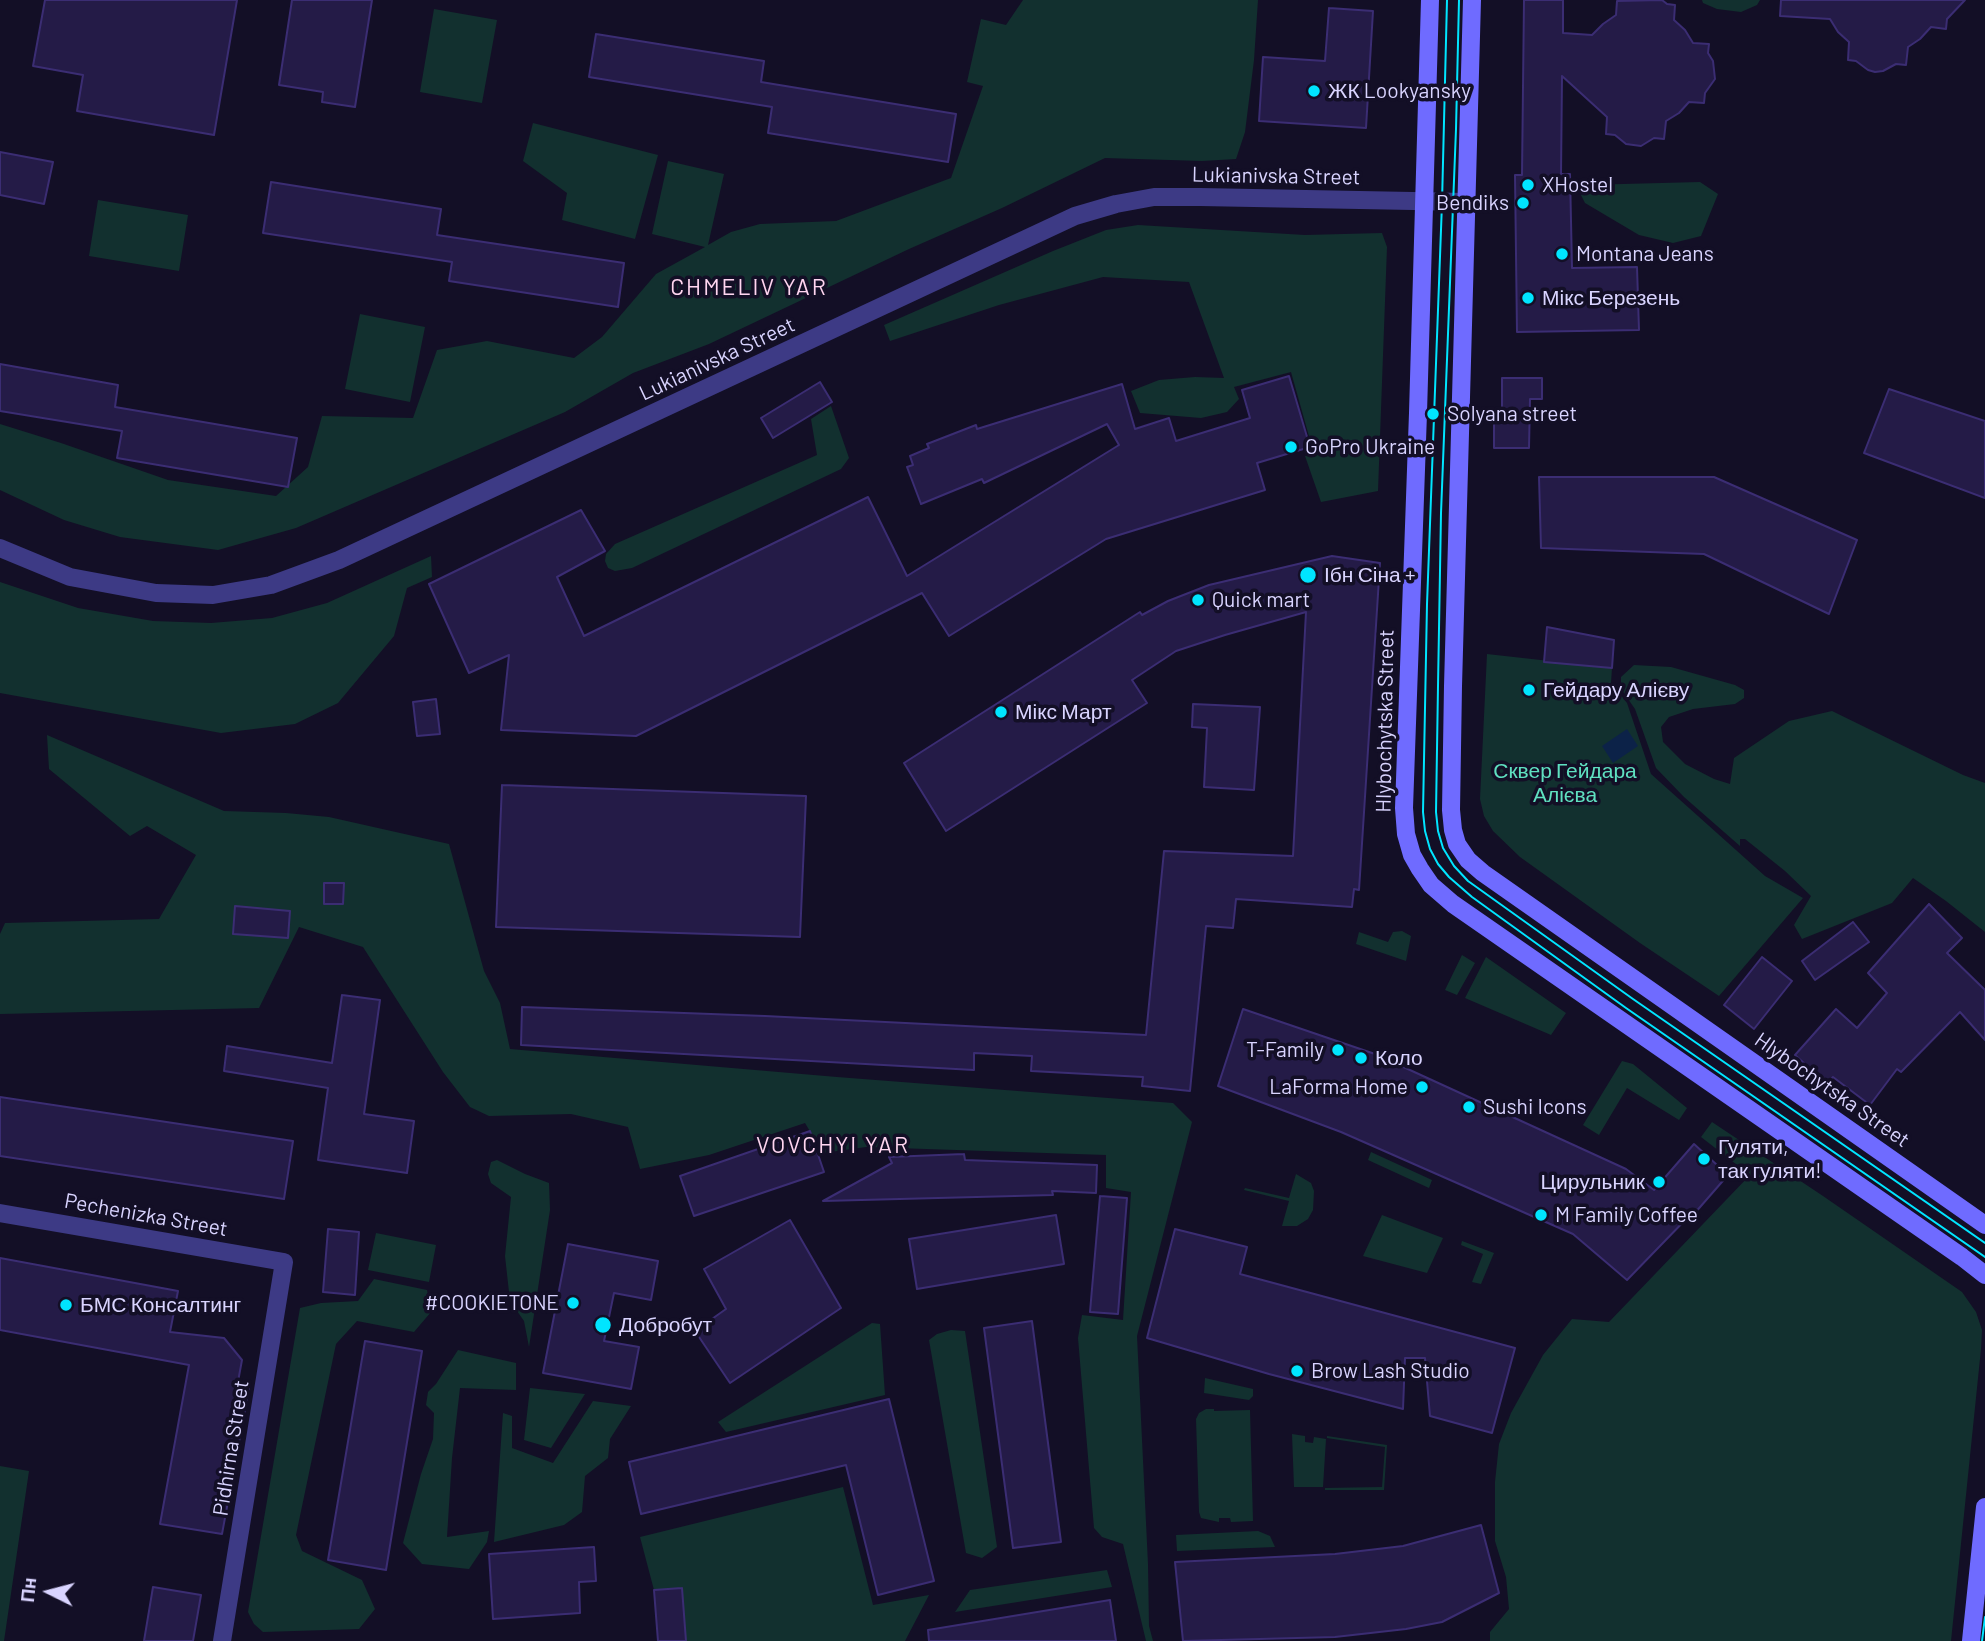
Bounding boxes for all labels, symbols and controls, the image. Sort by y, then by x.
place label: ЖК Lookyansky [1328,78,1471,104]
marker: ЖК Lookyansky [1306,83,1322,99]
street label: Lukianivska Street [1192,162,1360,190]
place label: XHostel [1542,172,1613,198]
marker: XHostel [1520,177,1536,193]
place label: Bendiks [1436,190,1509,216]
marker: Bendiks [1515,195,1531,211]
place label: Montana Jeans [1576,241,1714,267]
marker: Montana Jeans [1554,246,1570,262]
district label: CHMELIV YAR [672,273,826,301]
place label: Мікс Березень [1542,285,1680,311]
marker: Мікс Березень [1520,290,1536,306]
street label: Lukianivska Street [635,312,799,406]
place label: Solyana street [1447,401,1577,427]
marker: Solyana street [1425,406,1441,422]
place label: GoPro Ukraine [1305,434,1435,460]
marker: GoPro Ukraine [1283,439,1299,455]
place label: Ібн Сіна + [1324,562,1415,588]
marker: Ібн Сіна + [1298,565,1318,585]
place label: Quick mart [1212,587,1310,613]
marker: Quick mart [1190,592,1206,608]
street label: Hlybochytska Street [1371,629,1399,813]
place label: Гейдару Алієву [1543,677,1689,703]
marker: Гейдару Алієву [1521,682,1537,698]
place label: Мікс Март [1015,699,1112,725]
marker: Мікс Март [993,704,1009,720]
park label: Сквер Гейдара Алієва [1493,758,1637,808]
street label: Hlybochytska Street [1750,1027,1914,1153]
place label: T-Family [1246,1037,1324,1063]
marker: T-Family [1330,1042,1346,1058]
place label: Коло [1375,1045,1423,1071]
marker: Коло [1353,1050,1369,1066]
place label: LaForma Home [1269,1074,1408,1100]
marker: LaForma Home [1414,1079,1430,1095]
place label: Sushi Icons [1483,1094,1587,1120]
marker: Sushi Icons [1461,1099,1477,1115]
district label: VOVCHYI YAR [757,1131,909,1159]
place label: Гуляти, так гуляти! [1718,1134,1822,1184]
marker: Гуляти, так гуляти! [1696,1151,1712,1167]
place label: Цирульник [1541,1169,1645,1195]
marker: Цирульник [1651,1174,1667,1190]
street label: Pechenizka Street [62,1188,230,1242]
place label: M Family Coffee [1555,1202,1698,1228]
marker: M Family Coffee [1533,1207,1549,1223]
place label: #COOKIETONE [425,1290,559,1316]
place label: БМС Консалтинг [80,1292,241,1318]
marker: #COOKIETONE [565,1295,581,1311]
marker: БМС Консалтинг [58,1297,74,1313]
place label: Добробут [619,1312,712,1338]
marker: Добробут [593,1315,613,1335]
place label: Brow Lash Studio [1311,1358,1470,1384]
marker: Brow Lash Studio [1289,1363,1305,1379]
street label: Pidhirna Street [208,1378,254,1518]
north arrow [14,1557,84,1627]
text: Пн [15,1576,40,1603]

